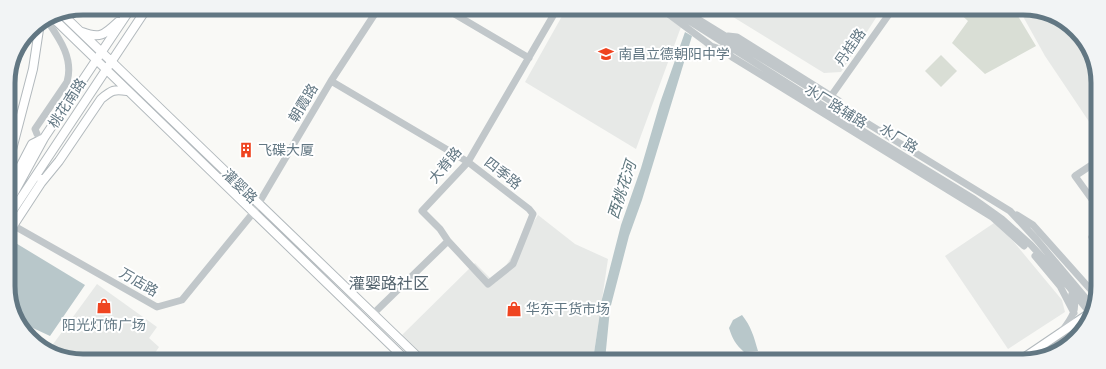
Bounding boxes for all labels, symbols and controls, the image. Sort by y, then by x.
street label: 丹桂路 [831,25,869,69]
school or university icon: 南昌立德朝阳中学 [597,45,615,63]
place label: 南昌立德朝阳中学 [618,46,730,62]
street label: 桃花南路 [45,75,89,131]
street label: 朝霞路 [285,81,321,125]
street label: 水厂路辅路 [802,81,870,131]
street label: 水厂路 [877,120,921,156]
building icon: 飞碟大厦 [237,141,255,159]
place label: 飞碟大厦 [258,142,314,158]
street label: 大脊路 [425,144,465,186]
street label: 四季路 [482,154,524,192]
water label: 西桃花河 [604,156,640,221]
street label: 灌婴路 [219,166,261,206]
street label: 万店路 [117,265,161,299]
district label: 灌婴路社区 [349,274,429,292]
shop icon: 阳光灯饰广场 [95,297,113,315]
shop icon: 华东干货市场 [505,300,523,318]
place label: 华东干货市场 [526,301,610,317]
place label: 阳光灯饰广场 [62,317,146,333]

